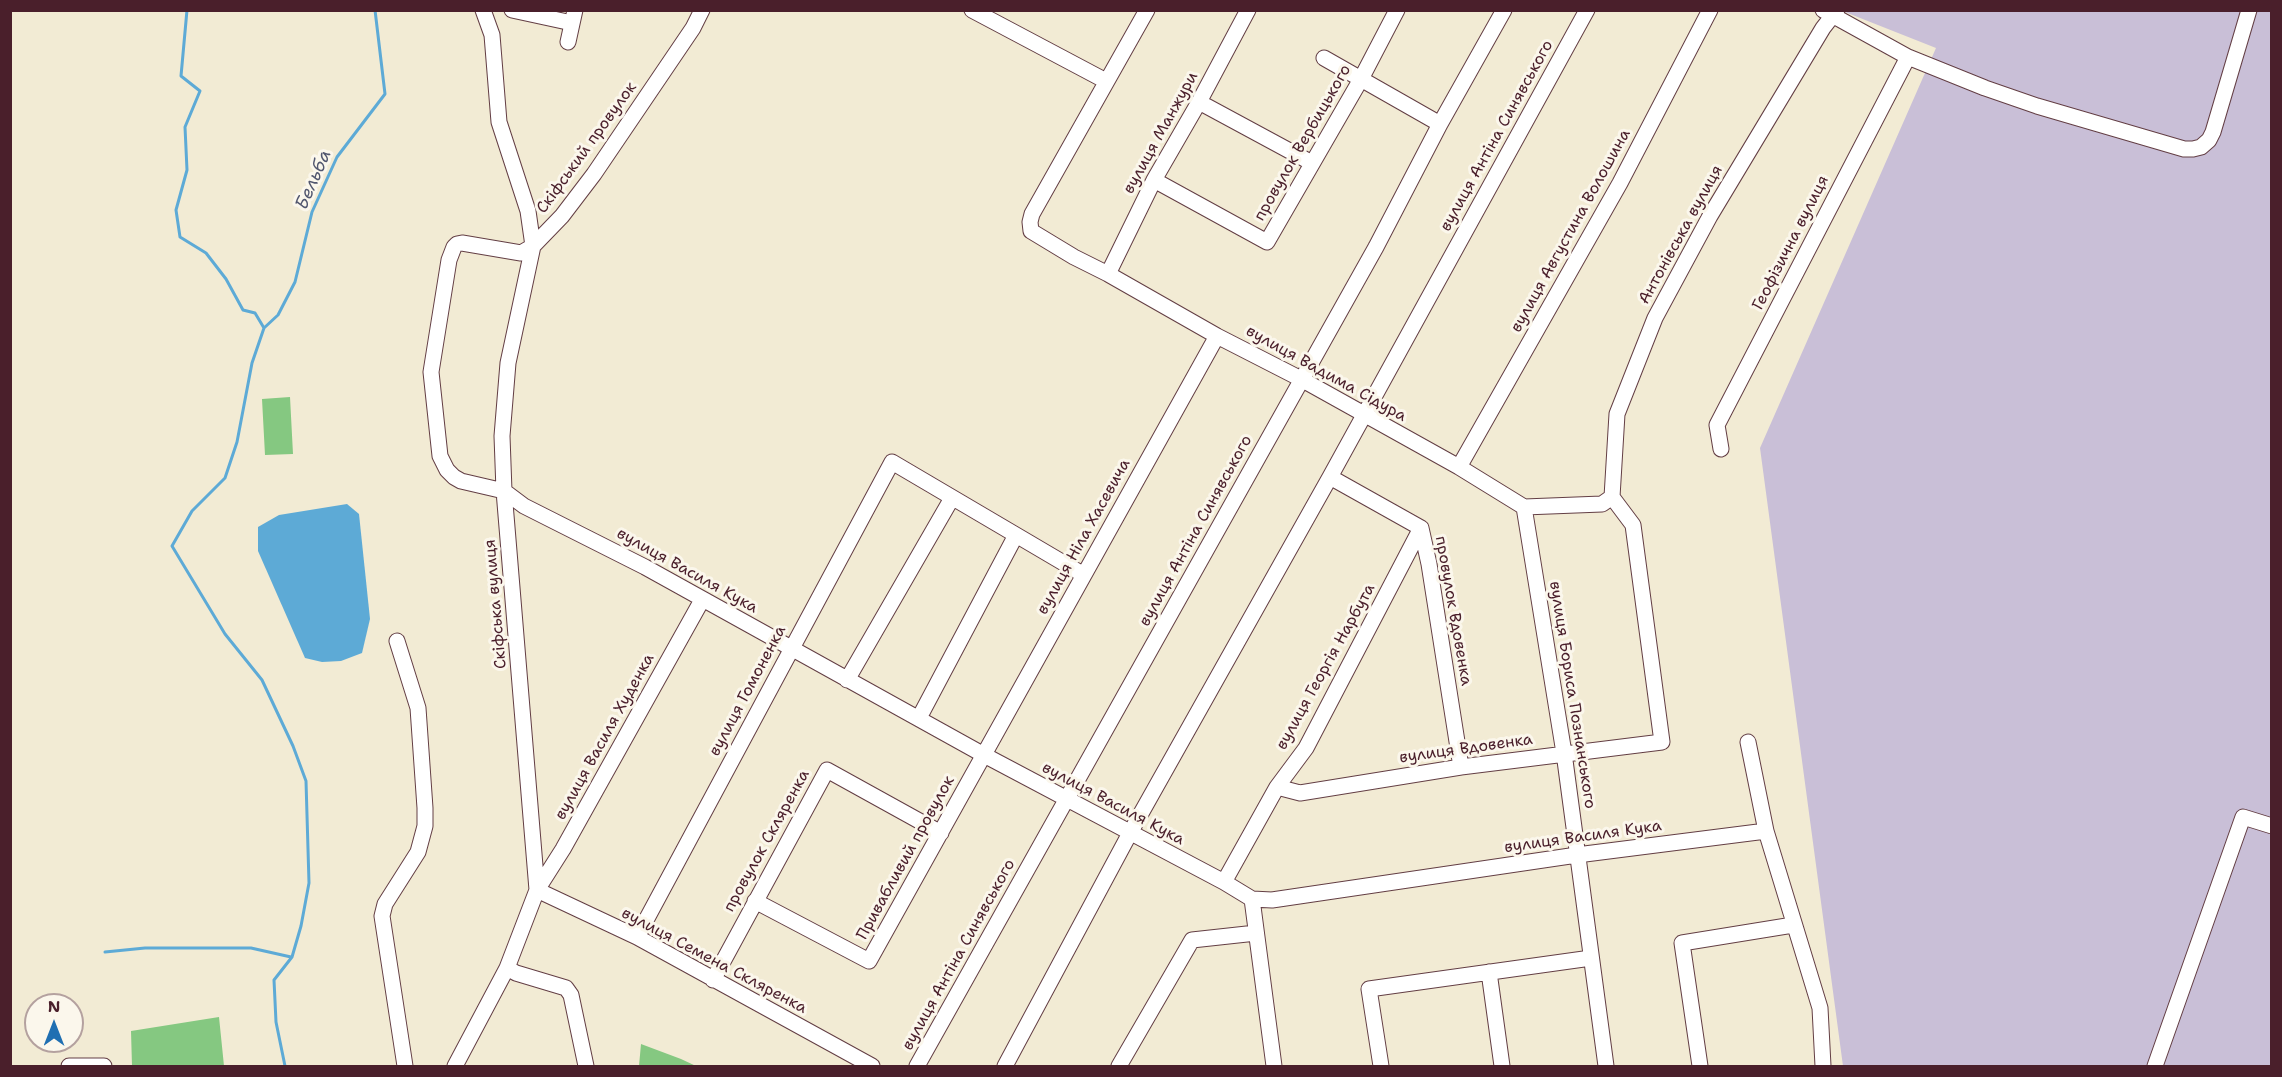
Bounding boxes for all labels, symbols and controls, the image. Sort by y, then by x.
street label: вулиця Антіна Синявського [1436,37,1558,235]
street label: провулок Вербицького [1250,61,1356,225]
street label: вулиця Манжури [1119,69,1203,197]
street label: Скіфський провулок [533,79,641,217]
street label: вулиця Августина Волошина [1507,126,1635,336]
water label: Бельба [291,147,337,213]
street label: Антонівська вулиця [1635,162,1727,308]
street label: Геофізична вулиця [1749,173,1833,313]
street label: вулиця Вадима Сідура [1242,322,1410,426]
street label: вулиця Антіна Синявського [1135,432,1257,630]
street label: вулиця Ніла Хасевича [1033,456,1135,618]
street label: вулиця Василя Кука [613,524,761,618]
street label: провулок Вдовенка [1430,535,1476,687]
street label: Скіфська вулиця [481,538,511,670]
street label: вулиця Бориса Познанського [1545,580,1599,810]
street label: вулиця Георгія Нарбута [1272,581,1380,753]
street label: вулиця Гомоненка [705,622,791,760]
street label: вулиця Василя Худенка [551,650,659,824]
street label: вулиця Вдовенка [1398,730,1534,768]
street label: вулиця Василя Кука [1039,758,1187,850]
street label: провулок Скляренка [720,767,814,915]
street label: Привабливий провулок [853,773,959,943]
street label: вулиця Василя Кука [1503,816,1663,858]
street label: вулиця Антіна Синявського [898,856,1020,1054]
street label: вулиця Семена Скляренка [618,904,810,1018]
north arrow [24,993,84,1053]
text: N [48,996,60,1017]

